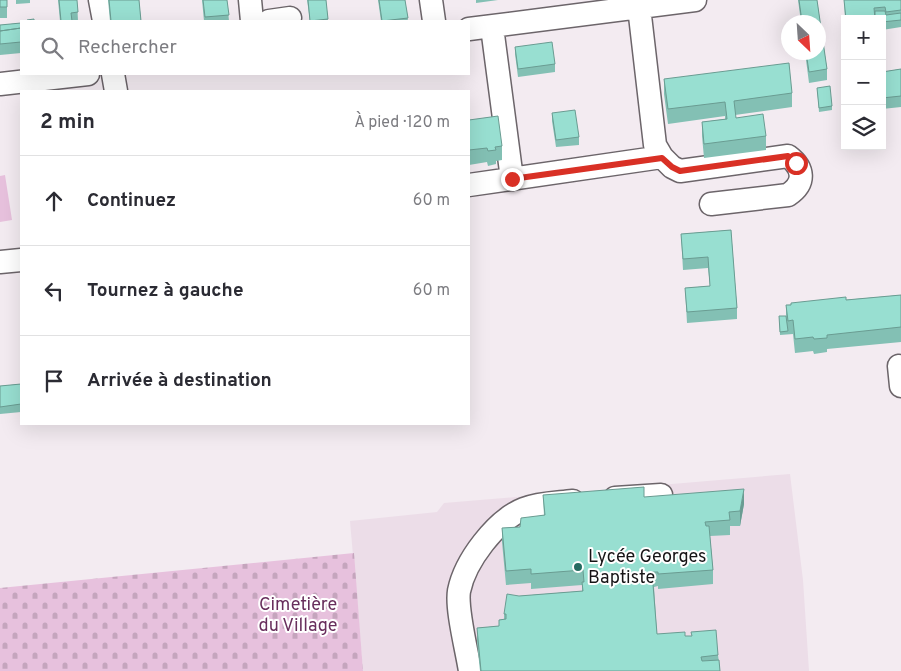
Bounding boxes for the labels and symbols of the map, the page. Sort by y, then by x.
north arrow [781,15,826,60]
route start [785,152,808,175]
route end [501,168,524,191]
place label: Lycée Georges Baptiste [588,546,706,590]
marker: Lycée Georges Baptiste [572,561,584,573]
park label: Cimetière du Village [259,594,337,638]

